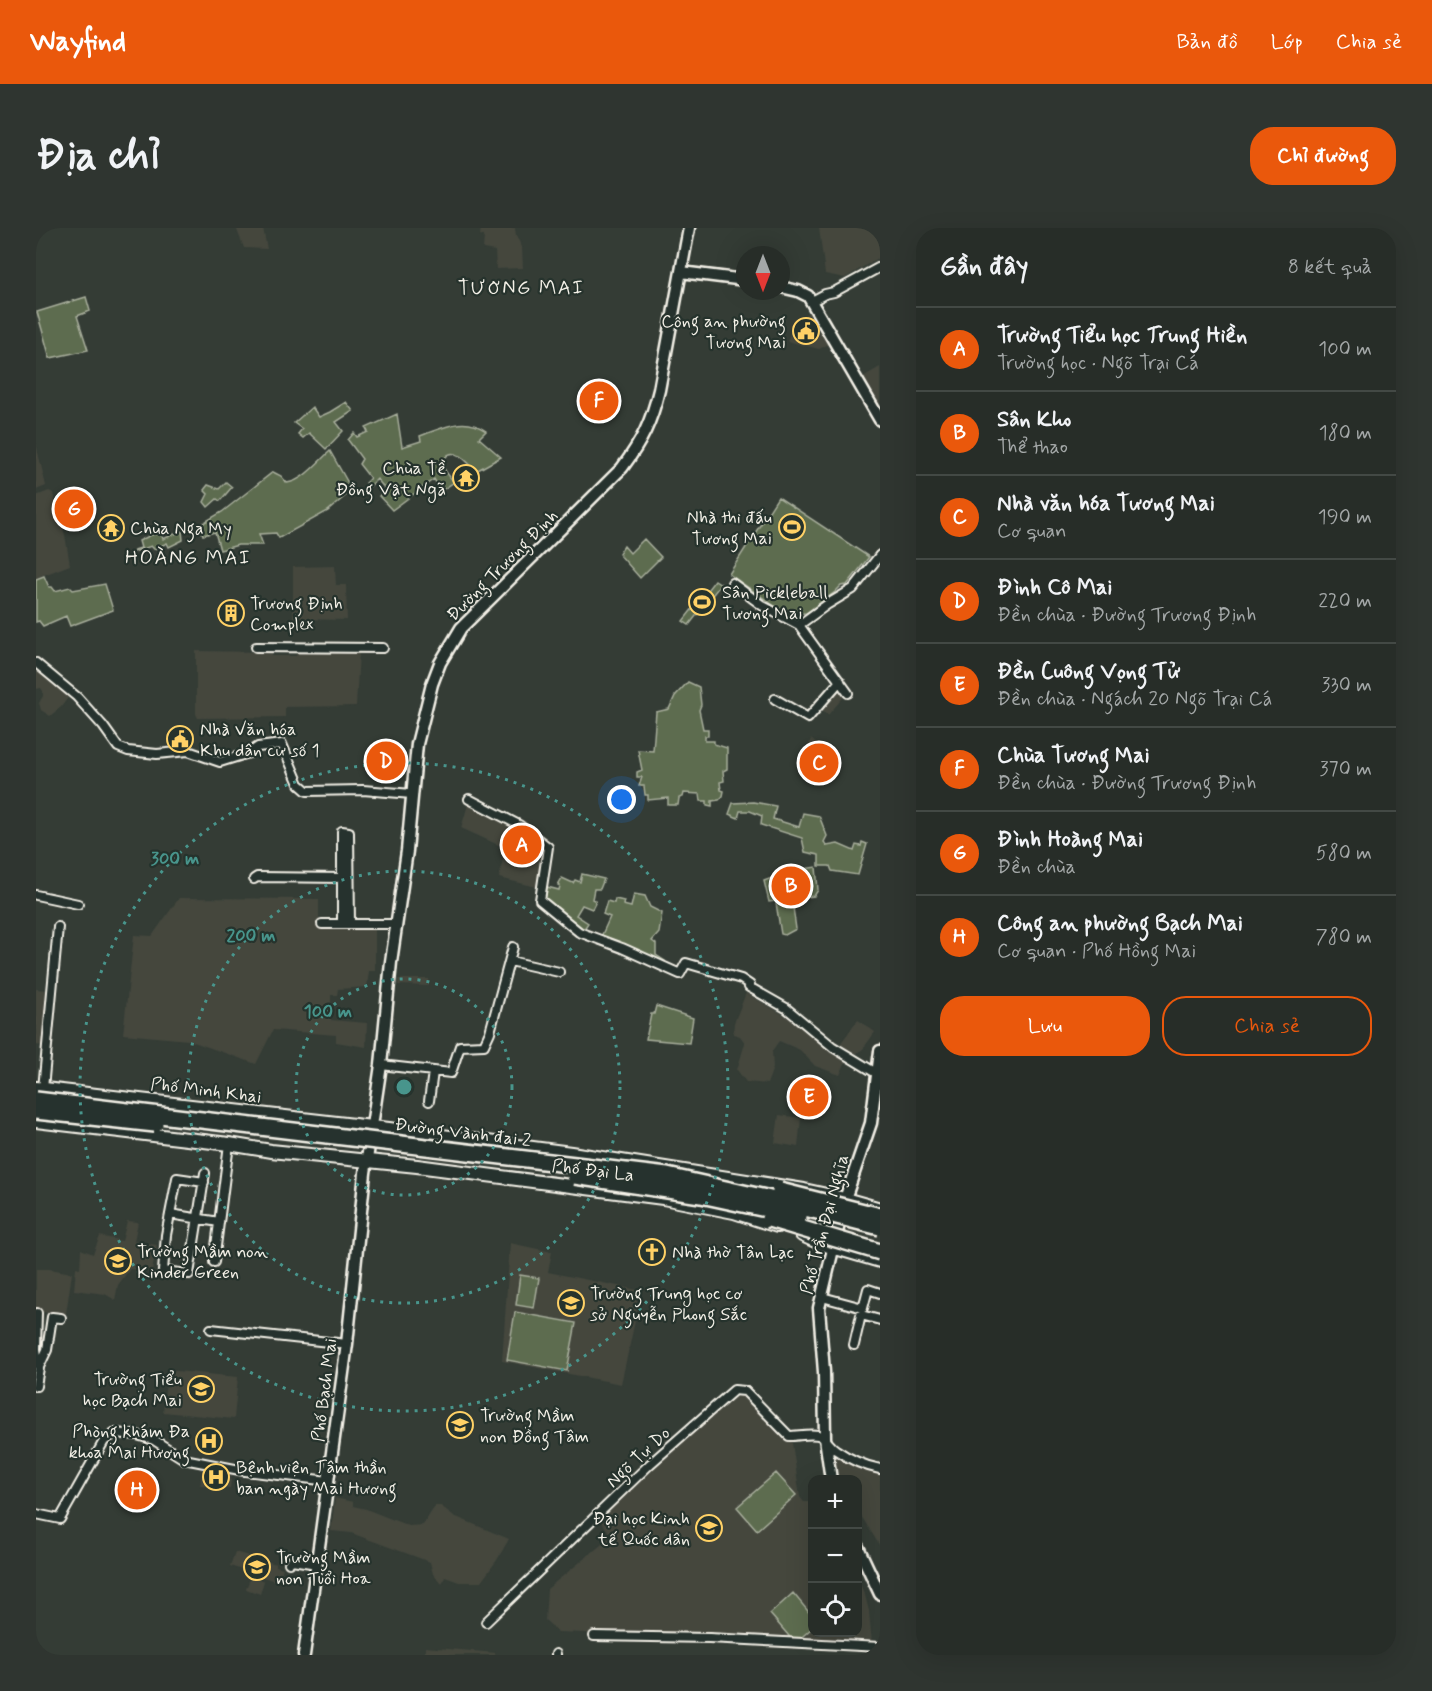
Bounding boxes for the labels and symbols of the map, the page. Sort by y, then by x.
north arrow [736,246,790,300]
district label: TƯƠNG MAI [458,275,584,302]
place label: Công an phường Tương Mai [661,310,786,357]
public building icon: Công an phường Tương Mai [791,316,821,346]
pin: F [580,378,618,423]
place label: Chùa Tề Đồng Vật Ngã [336,457,446,504]
temple icon: Chùa Tề Đồng Vật Ngã [451,463,481,493]
pin: G [54,486,93,532]
street label: Đường Trương Định [442,505,565,628]
place label: Nhà thi đấu Tương Mai [687,506,772,553]
sports icon: Nhà thi đấu Tương Mai [777,512,807,542]
temple icon: Chùa Nga My [96,513,126,543]
place label: Chùa Nga My [130,517,232,543]
district label: HOÀNG MAI [125,545,251,572]
place label: Sân Pickleball Tương Mai [722,581,828,628]
sports icon: Sân Pickleball Tương Mai [687,587,717,617]
place label: Trương Định Complex [250,592,343,637]
building icon: Trương Định Complex [216,598,246,628]
place label: Nhà Văn hóa Khu dân cư số 1 [200,718,320,763]
public building icon: Nhà Văn hóa Khu dân cư số 1 [165,724,195,754]
pin: D [366,738,406,784]
pin: C [800,740,838,786]
your location [607,785,636,814]
pin: A [502,822,542,868]
text: 300 m [151,847,199,871]
pin: B [772,864,810,908]
text: 200 m [226,924,276,948]
text: 100 m [304,1000,352,1024]
street label: Phố Minh Khai [149,1072,263,1110]
pin: E [790,1074,828,1120]
centre of rings [394,1077,414,1097]
street label: Đường Vành đai 2 [393,1113,532,1155]
street label: Phố Trần Đại Nghĩa [795,1152,857,1297]
street label: Phố Đại La [551,1154,635,1188]
church icon: Nhà thờ Tân Lạc [637,1237,667,1267]
place label: Trường Mầm non Kinder Green [137,1240,268,1285]
place label: Nhà thờ Tân Lạc [672,1241,794,1265]
school or university icon: Trường Mầm non Kinder Green [103,1246,133,1276]
place label: Trường Trung học cơ sở Nguyễn Phong Sắc [590,1282,747,1329]
school or university icon: Trường Trung học cơ sở Nguyễn Phong Sắc [556,1288,586,1318]
street label: Phố Bạch Mai [307,1337,343,1443]
place label: Trường Tiểu học Bạch Mai [83,1368,182,1413]
school or university icon: Trường Tiểu học Bạch Mai [186,1374,216,1404]
place label: Trường Mầm non Đồng Tâm [480,1404,589,1451]
school or university icon: Trường Mầm non Đồng Tâm [445,1410,475,1440]
place label: Phòng khám Đa khoa Mai Hương [69,1420,190,1467]
street label: Ngõ Tự Do [601,1422,677,1495]
hospital icon: Phòng khám Đa khoa Mai Hương [194,1426,224,1456]
place label: Bệnh viện Tâm thần ban ngày Mai Hương [236,1456,397,1503]
hospital icon: Bệnh viện Tâm thần ban ngày Mai Hương [201,1462,231,1492]
pin: H [118,1468,156,1512]
place label: Đại học Kinh tế Quốc dân [593,1507,690,1552]
school or university icon: Đại học Kinh tế Quốc dân [694,1513,724,1543]
place label: Trường Mầm non Tuổi Hoa [276,1546,371,1591]
school or university icon: Trường Mầm non Tuổi Hoa [242,1552,272,1582]

